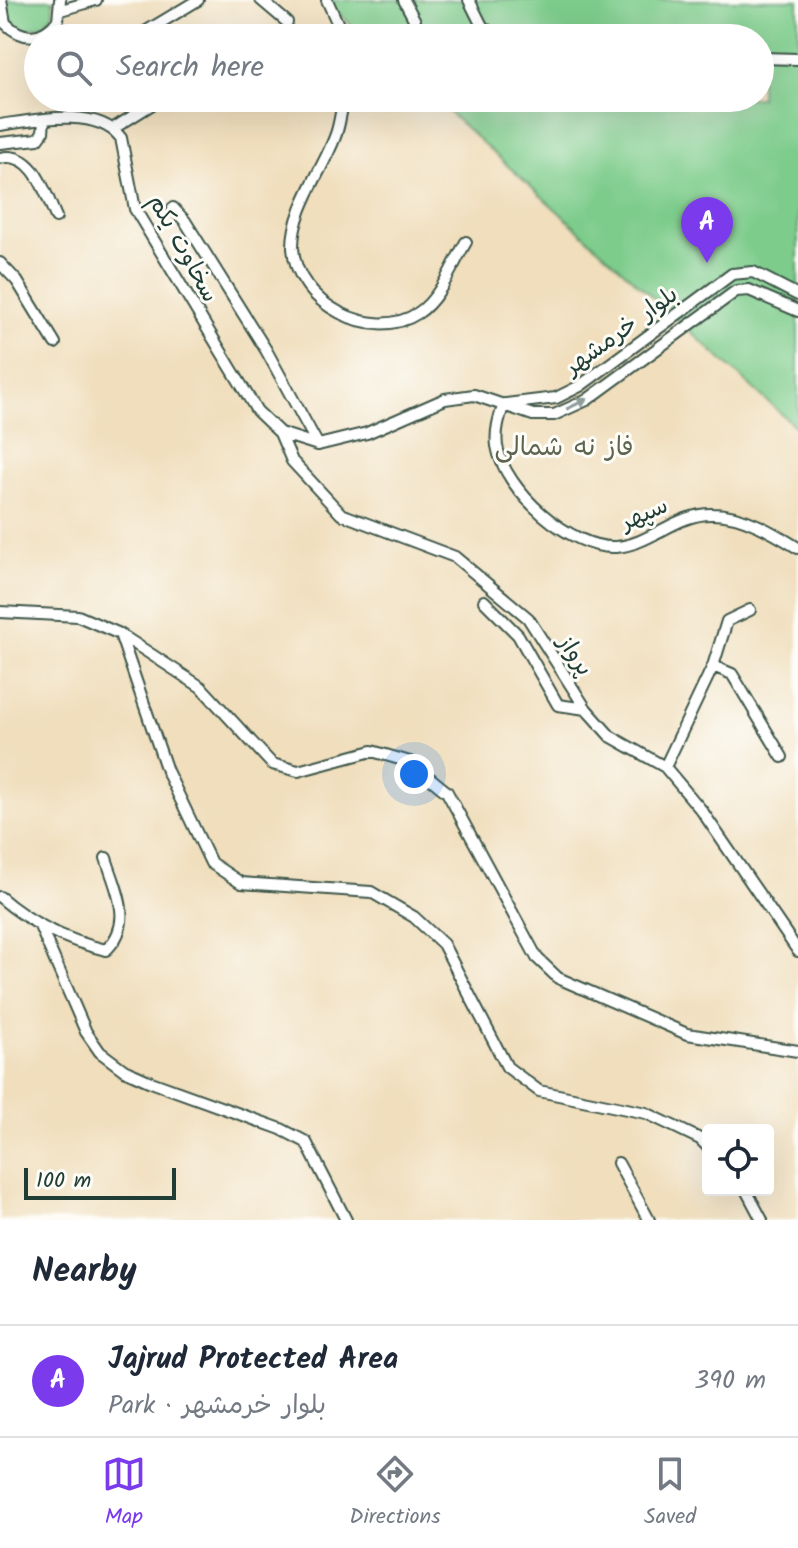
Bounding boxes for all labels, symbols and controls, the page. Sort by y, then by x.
search box [24,24,774,112]
text: Search here [116,44,264,92]
icon: search [52,46,96,90]
street label: سخاوت یکم [137,187,228,310]
pin: A [681,197,733,263]
street label: بلوار خرمشهر [555,276,687,387]
one-way arrow [565,397,589,411]
district label: فاز نه شمالی [494,427,634,469]
street label: سپهر [613,487,675,543]
street label: پرواز [546,625,603,685]
your location [394,754,434,794]
map controls [702,1124,774,1196]
button: locate [702,1124,774,1196]
scale bar [24,1164,176,1200]
text: 100 m [36,1164,91,1199]
text: Nearby [32,1245,137,1299]
text: Jajrud Protected Area [108,1336,398,1384]
text: A [50,1360,66,1402]
text: 390 m [694,1360,766,1402]
text: Park · بلوار خرمشهر [108,1385,326,1427]
tab: Map [102,1452,146,1535]
tab: Directions [349,1452,441,1535]
tab: Saved [644,1452,696,1535]

